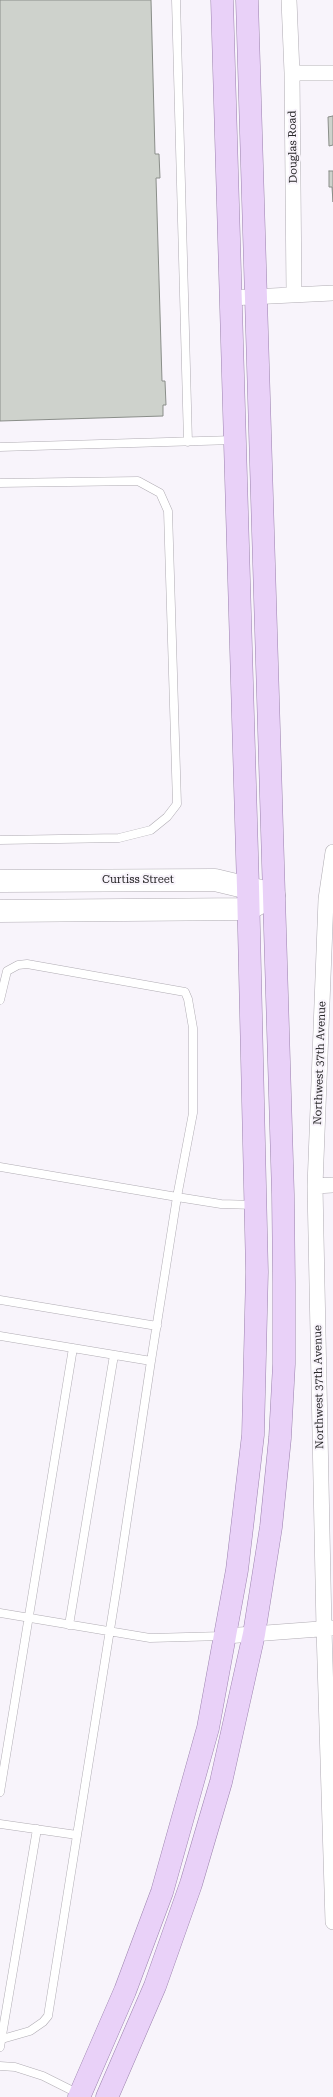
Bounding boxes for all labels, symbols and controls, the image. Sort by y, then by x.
street label: Douglas Road [286,110,300,184]
street label: Curtiss Street [102,873,174,887]
street label: Northwest 37th Avenue [311,1001,329,1125]
street label: Northwest 37th Avenue [311,1325,327,1449]

